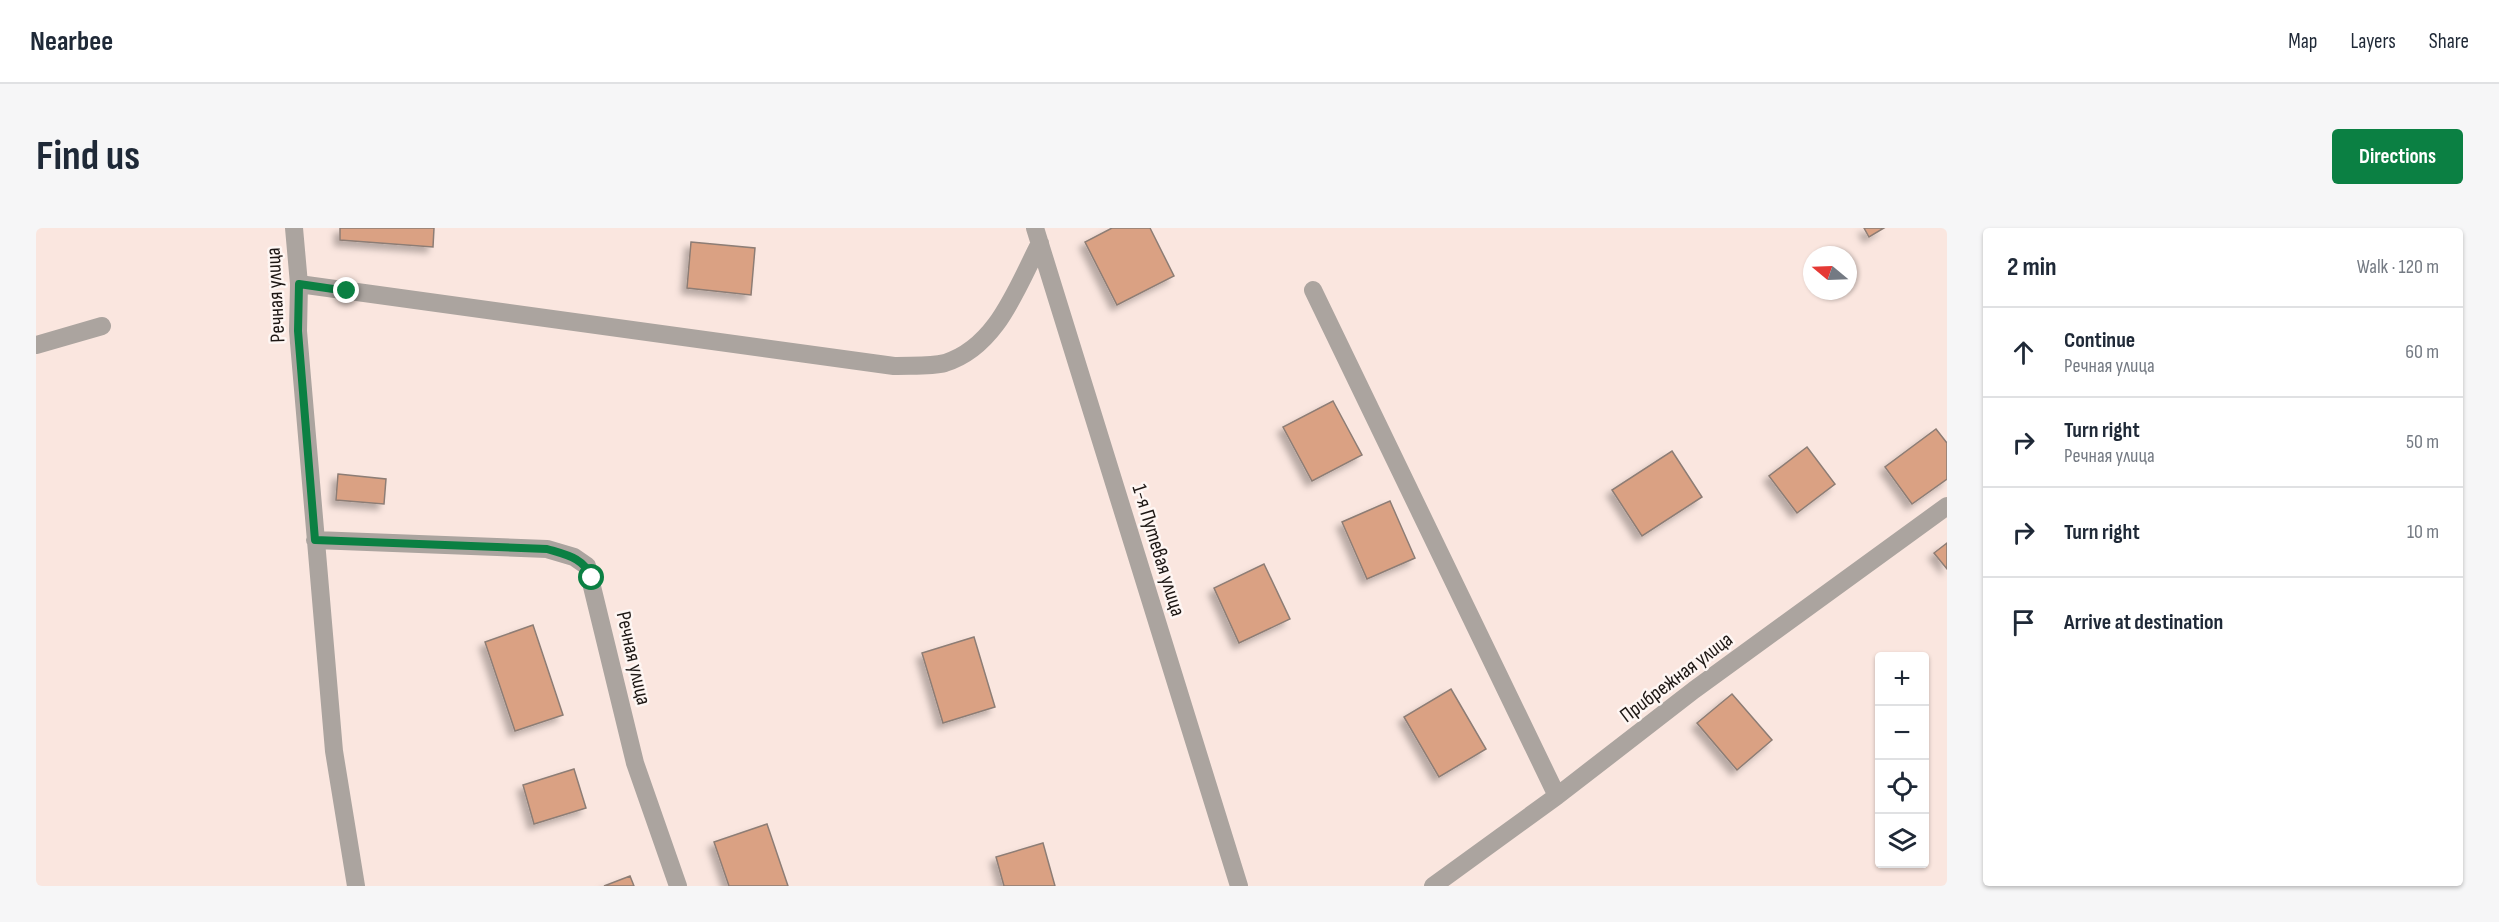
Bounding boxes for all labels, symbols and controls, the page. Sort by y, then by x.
text: Nearbee [30,25,113,58]
text: Map [2288,29,2317,54]
text: Layers [2350,29,2396,54]
text: Share [2429,29,2469,54]
button: Directions [2332,129,2463,184]
text: Find us [36,131,140,182]
north arrow [1803,246,1857,300]
street label: Речная улица [261,247,290,343]
text: 2 min [2007,252,2057,283]
text: Walk · 120 m [2357,255,2439,279]
route end [333,277,359,303]
text: Continue [2064,327,2135,354]
icon: ahead [2007,336,2040,369]
text: 60 m [2405,340,2439,364]
text: Речная улица [2064,354,2155,378]
text: Turn right [2064,417,2140,444]
icon: right [2007,426,2040,459]
text: 50 m [2406,430,2439,454]
text: Речная улица [2064,444,2155,468]
street label: 1-я Путевая улица [1127,481,1190,619]
icon: right [2007,516,2040,549]
text: Turn right [2064,519,2140,546]
text: 10 m [2407,520,2439,544]
route start [578,564,604,590]
icon: arrive [2007,606,2040,639]
street label: Речная улица [611,609,656,707]
text: Arrive at destination [2064,609,2223,636]
street label: Прибрежная улица [1615,627,1738,728]
map controls [1875,652,1929,868]
button: + [1875,652,1929,706]
button: − [1875,706,1929,760]
button: locate [1875,760,1929,814]
button: layers [1875,814,1929,868]

